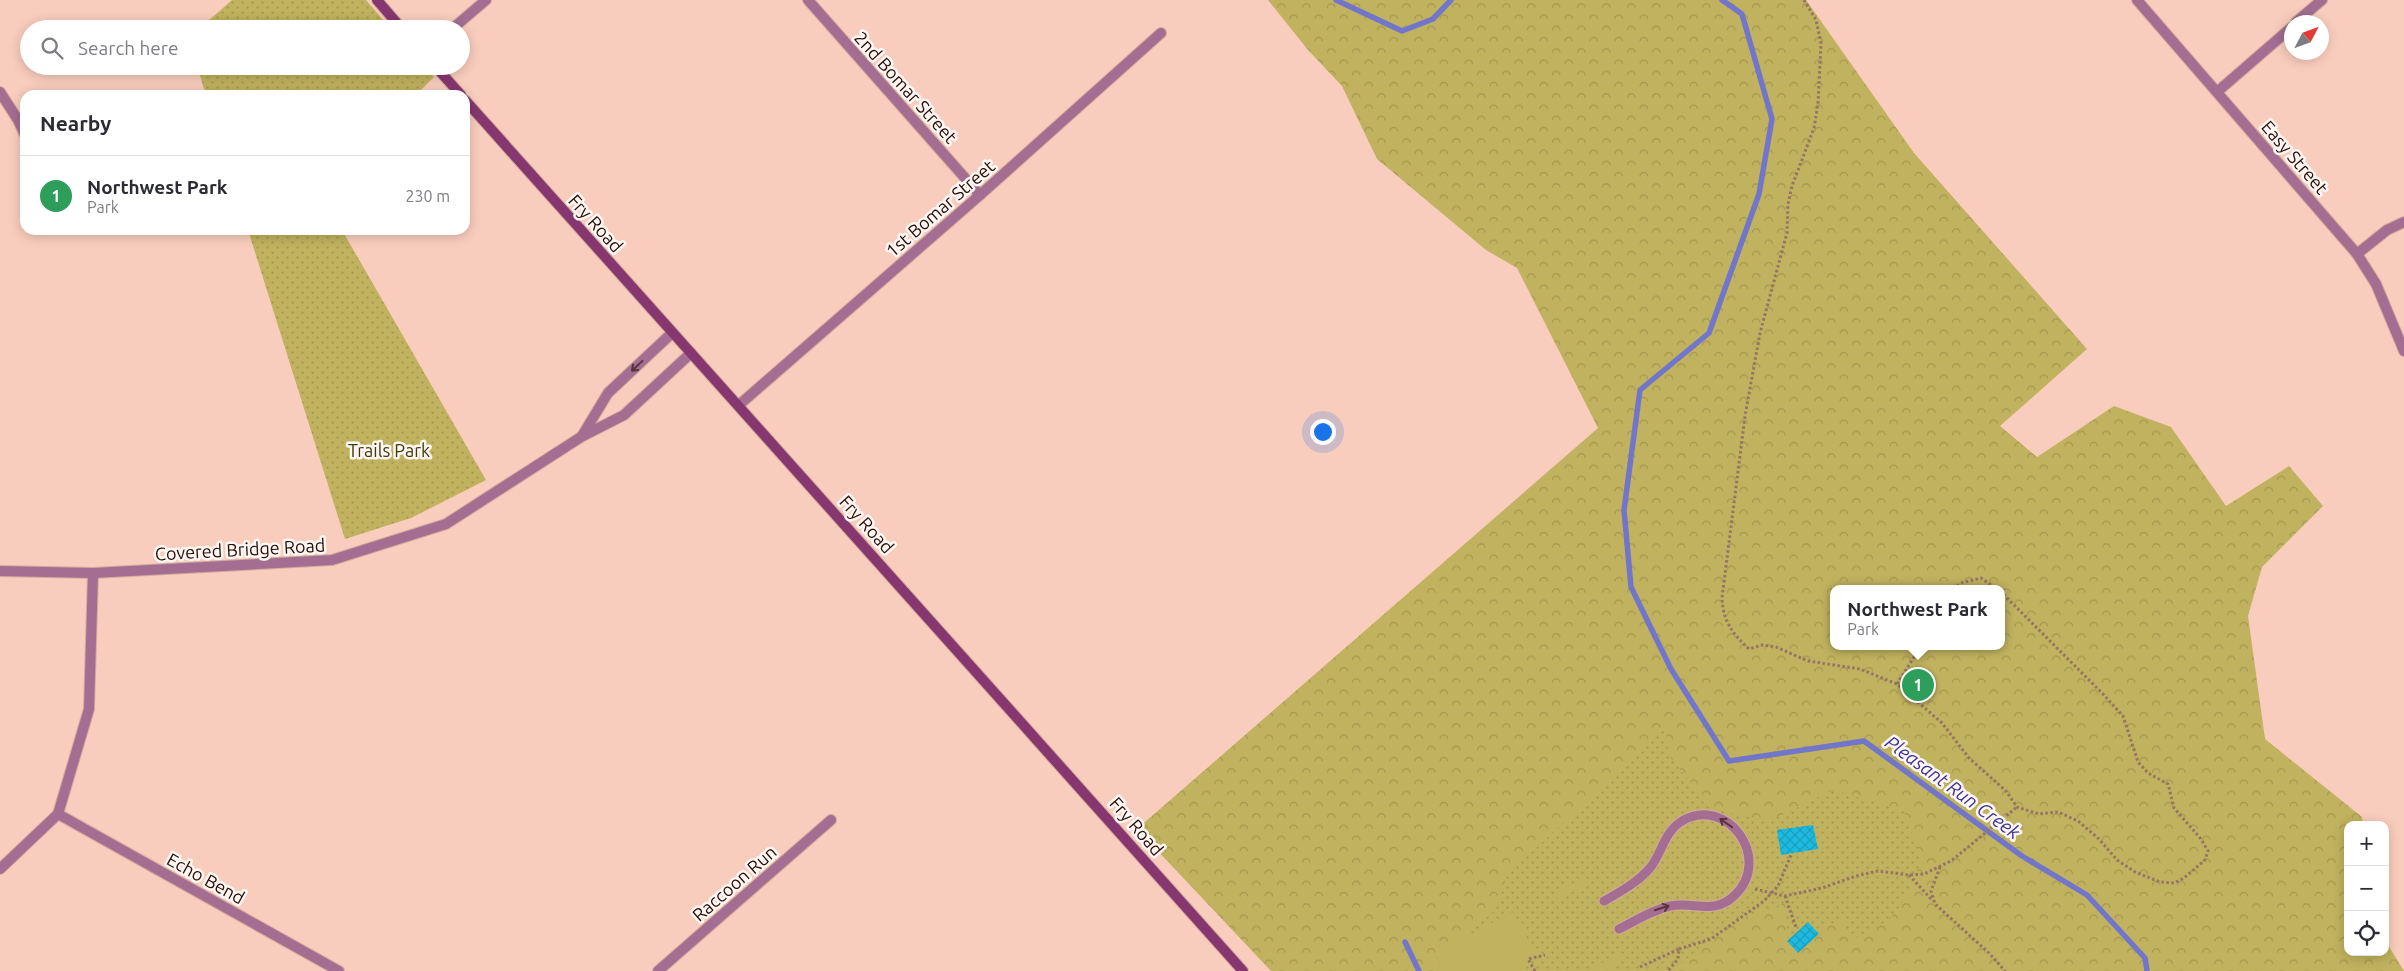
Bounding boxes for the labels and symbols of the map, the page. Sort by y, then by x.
north arrow [2284,15,2329,60]
street label: 2nd Bomar Street [851,27,961,147]
street label: Easy Street [2258,116,2332,198]
street label: 1st Bomar Street [882,155,998,261]
street label: Fry Road [565,190,627,256]
one-way arrow [630,360,643,372]
your location [1310,419,1336,445]
park label: Trails Park [348,440,430,460]
street label: Fry Road [836,491,898,557]
street label: Covered Bridge Road [154,535,326,563]
pin: 1 [1902,666,1934,704]
water label: Pleasant Run Creek [1881,731,2025,844]
street label: Fry Road [1106,793,1168,859]
one-way arrow [1719,818,1733,828]
street label: Raccoon Run [688,841,780,925]
street label: Echo Bend [164,849,248,907]
one-way arrow [1654,903,1670,913]

